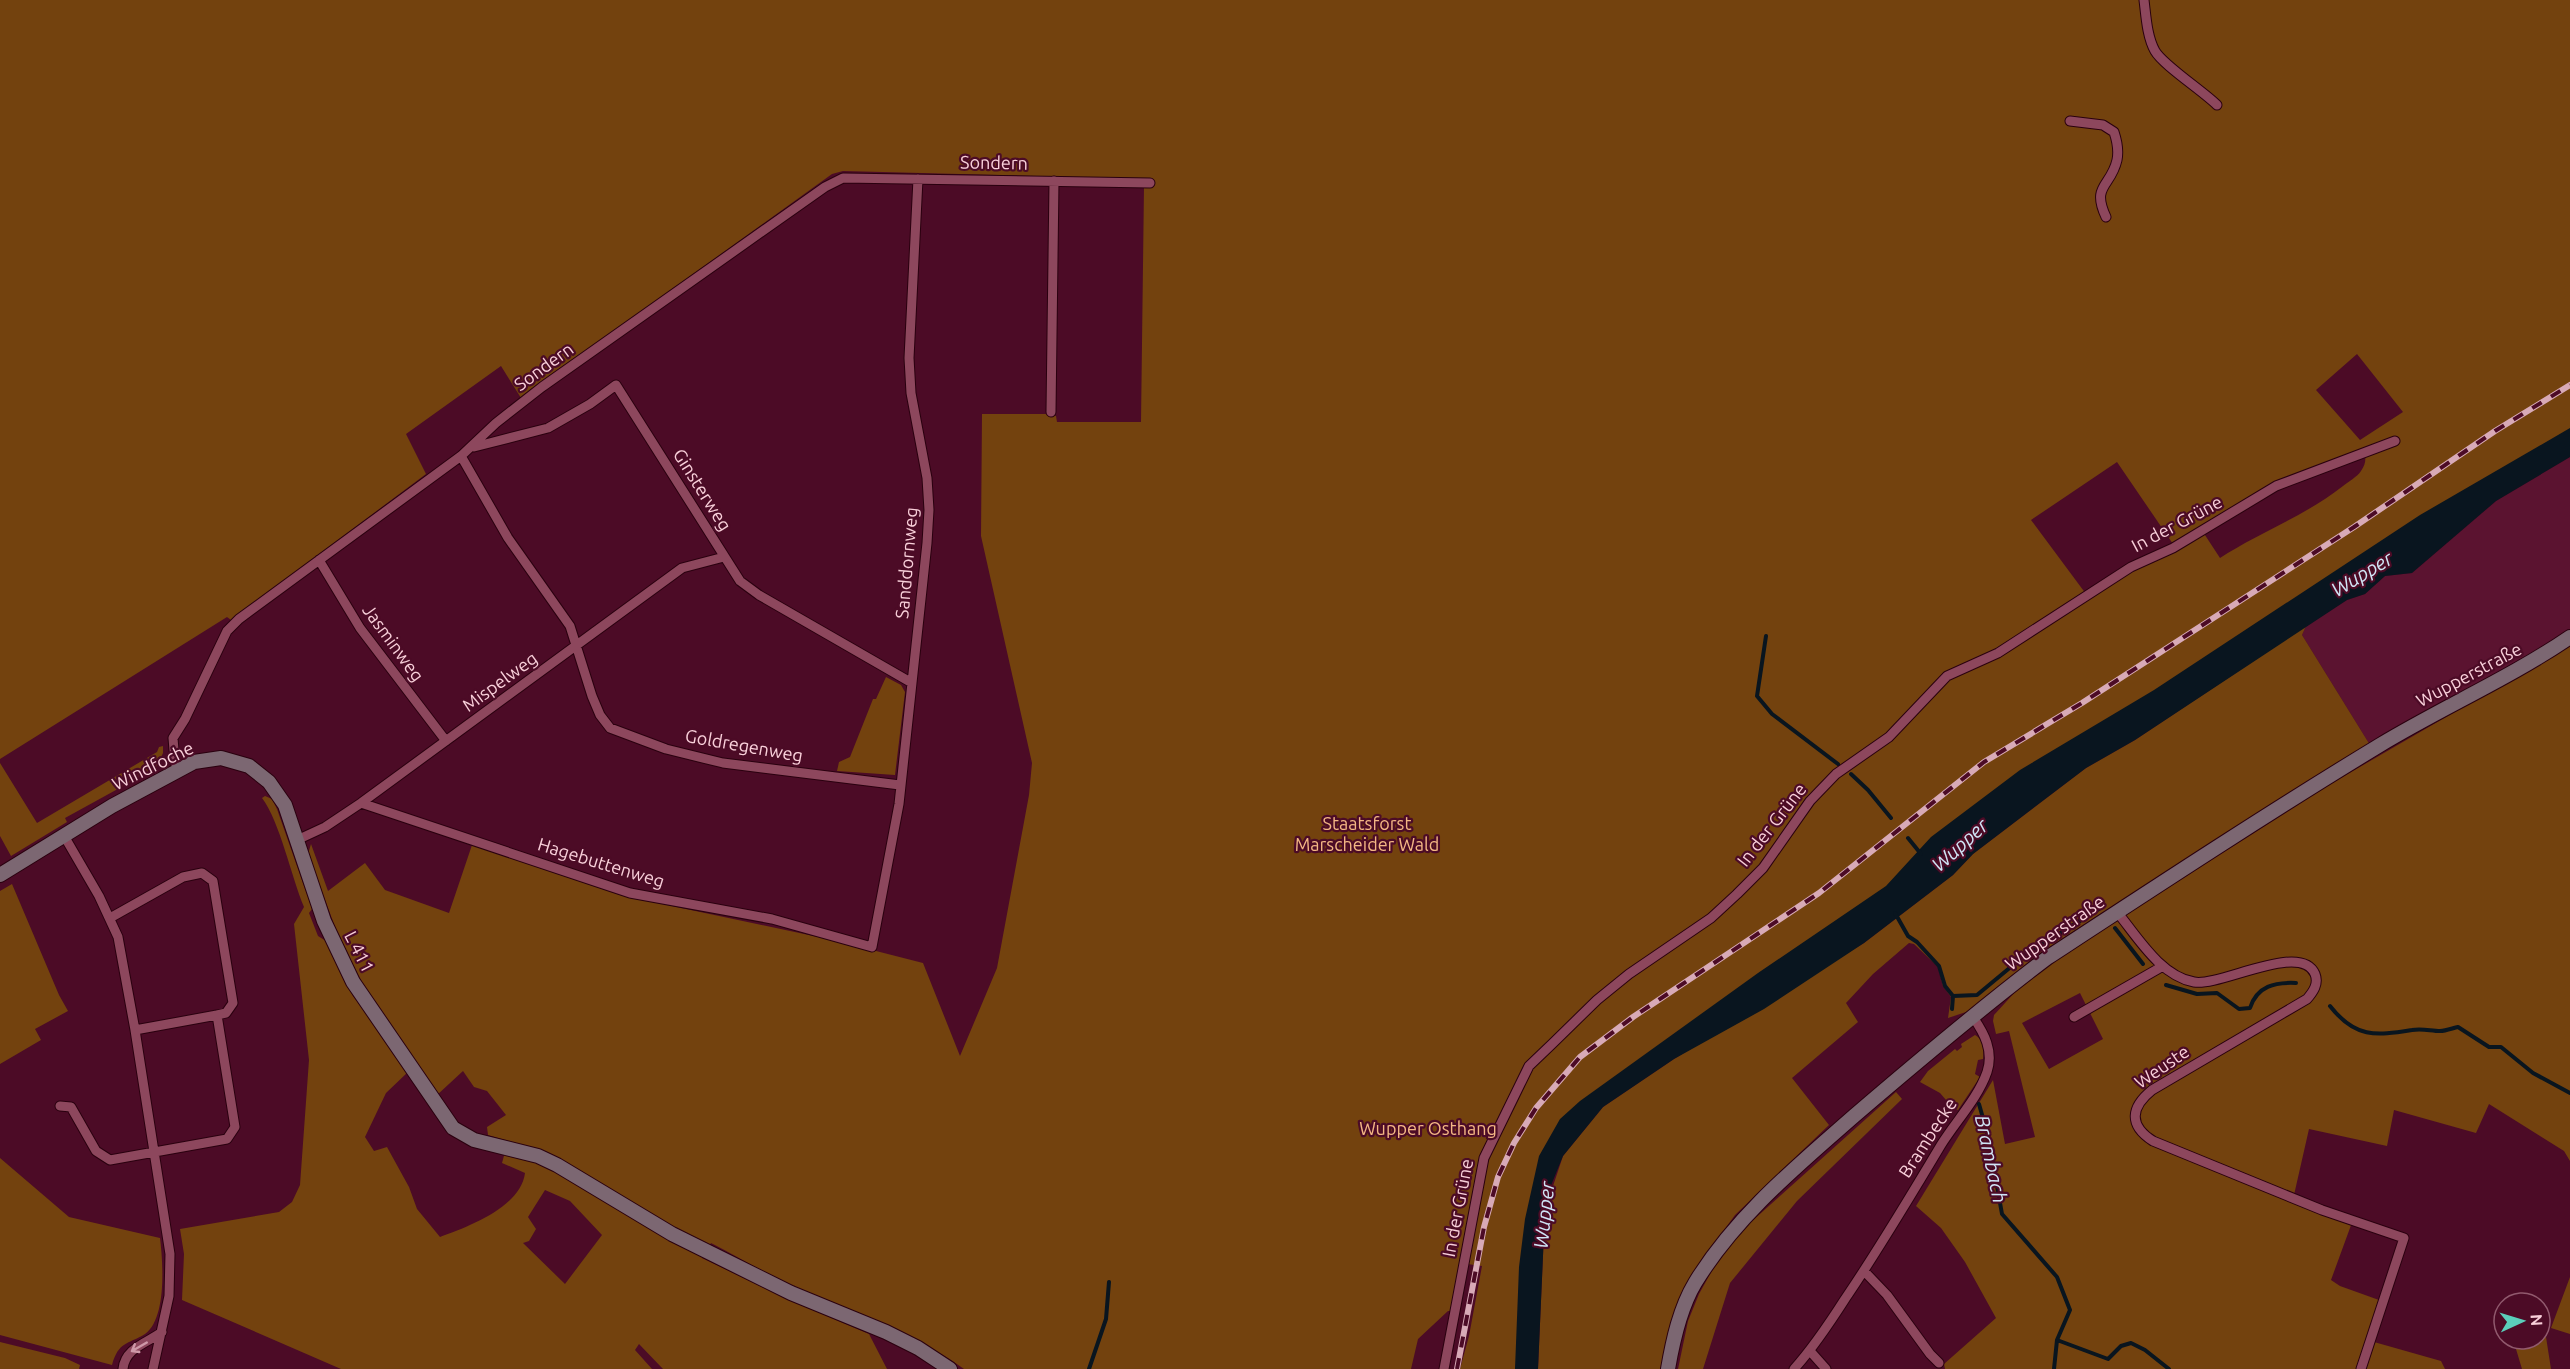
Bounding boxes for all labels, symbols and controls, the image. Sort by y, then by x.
street label: Sondern [960,151,1028,173]
street label: Sondern [510,338,577,394]
street label: Ginsterweg [670,445,736,534]
street label: In der Grüne [2128,491,2225,555]
street label: Sanddornweg [891,506,921,620]
water label: Wupper [2327,546,2398,601]
street label: Jasminweg [359,600,428,685]
street label: Wupperstraße [2412,638,2525,710]
street label: Mispelweg [458,647,541,715]
street label: Goldregenweg [684,725,805,765]
street label: Windfoche [109,737,197,793]
street label: In der Grüne [1733,779,1810,870]
park label: Staatsforst Marscheider Wald [1295,813,1439,854]
water label: Wupper [1927,813,1993,876]
street label: Hagebuttenweg [536,833,667,891]
street label: Wupperstraße [2001,891,2108,974]
street label: L 411 [341,928,379,976]
street label: Weuste [2130,1041,2192,1092]
street label: Brambecke [1894,1094,1960,1181]
water label: Brambach [1971,1113,2012,1205]
park label: Wupper Osthang [1359,1118,1497,1138]
street label: In der Grüne [1438,1157,1476,1259]
water label: Wupper [1529,1179,1559,1250]
north arrow [2492,1291,2552,1351]
text: N [2528,1313,2546,1327]
one-way arrow [131,1342,148,1354]

